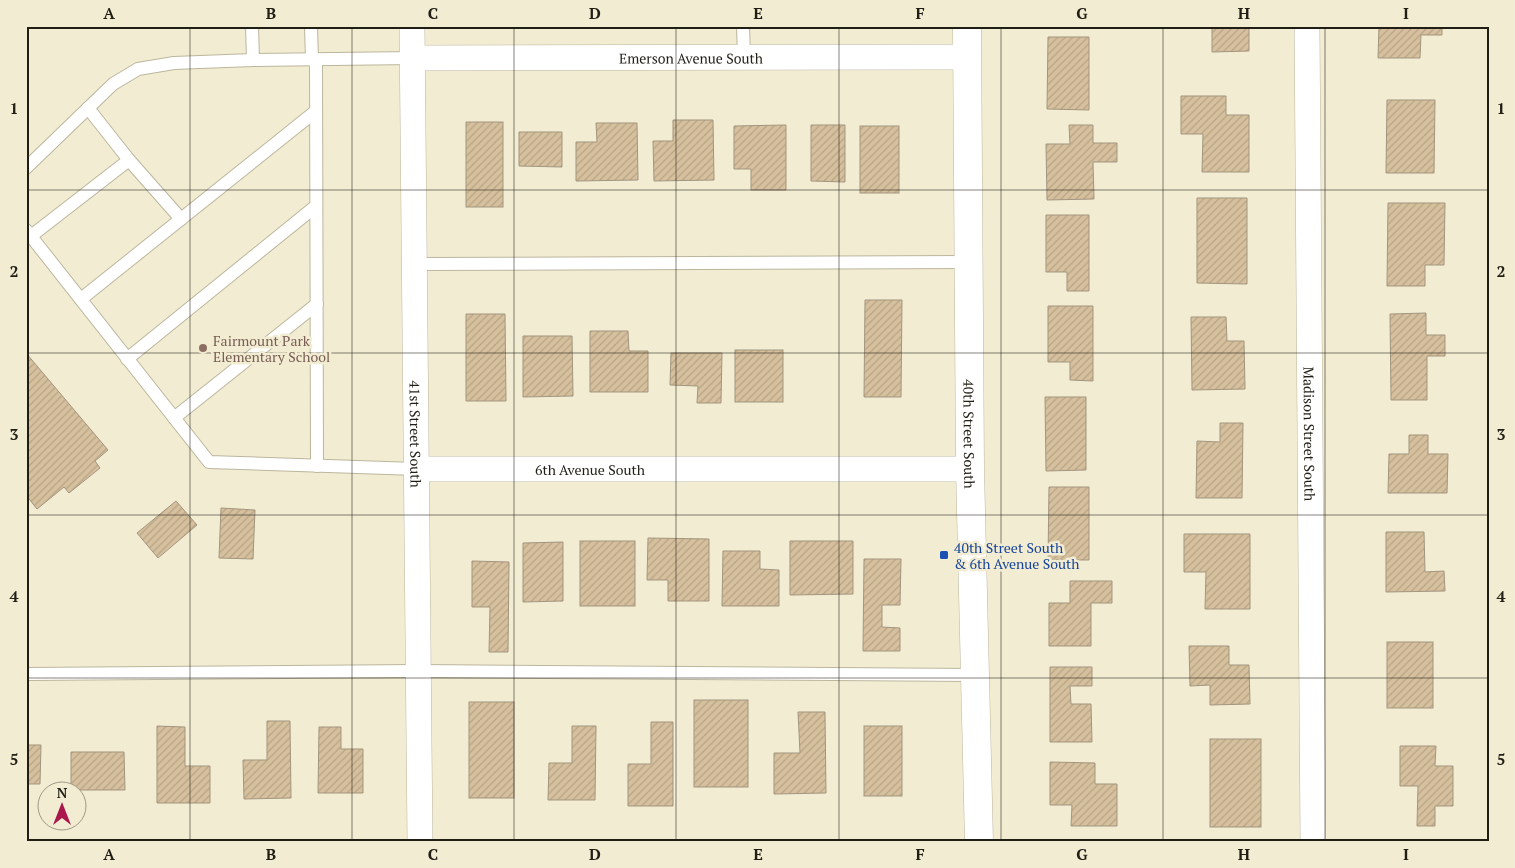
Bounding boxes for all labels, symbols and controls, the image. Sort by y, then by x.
text: A [103,2,115,24]
text: B [266,2,276,24]
text: C [428,2,438,24]
text: D [589,2,601,24]
text: E [753,2,763,24]
text: F [915,2,925,24]
text: G [1076,2,1088,24]
text: H [1238,2,1250,24]
text: I [1403,2,1409,24]
street label: Emerson Avenue South [619,48,763,67]
text: 1 [9,97,19,119]
text: 1 [1496,97,1506,119]
text: 2 [9,260,19,282]
text: 2 [1496,260,1506,282]
place label: Fairmount Park Elementary School [213,331,330,366]
marker: Fairmount Park Elementary School [197,342,209,354]
street label: Madison Street South [1300,367,1320,501]
street label: 40th Street South [960,379,980,489]
street label: 41st Street South [406,380,426,488]
text: 3 [9,423,19,445]
text: 3 [1496,423,1506,445]
street label: 6th Avenue South [535,460,645,479]
place label: 40th Street South & 6th Avenue South [954,538,1080,573]
marker: 40th Street South & 6th Avenue South [938,549,950,561]
text: 4 [9,585,19,607]
text: 4 [1496,585,1506,607]
text: 5 [9,748,19,770]
text: 5 [1496,748,1506,770]
north arrow [38,780,88,830]
text: N [57,783,68,802]
text: A [103,843,115,865]
text: B [266,843,276,865]
text: C [428,843,438,865]
text: D [589,843,601,865]
text: E [753,843,763,865]
text: F [915,843,925,865]
text: G [1076,843,1088,865]
text: H [1238,843,1250,865]
text: I [1403,843,1409,865]

